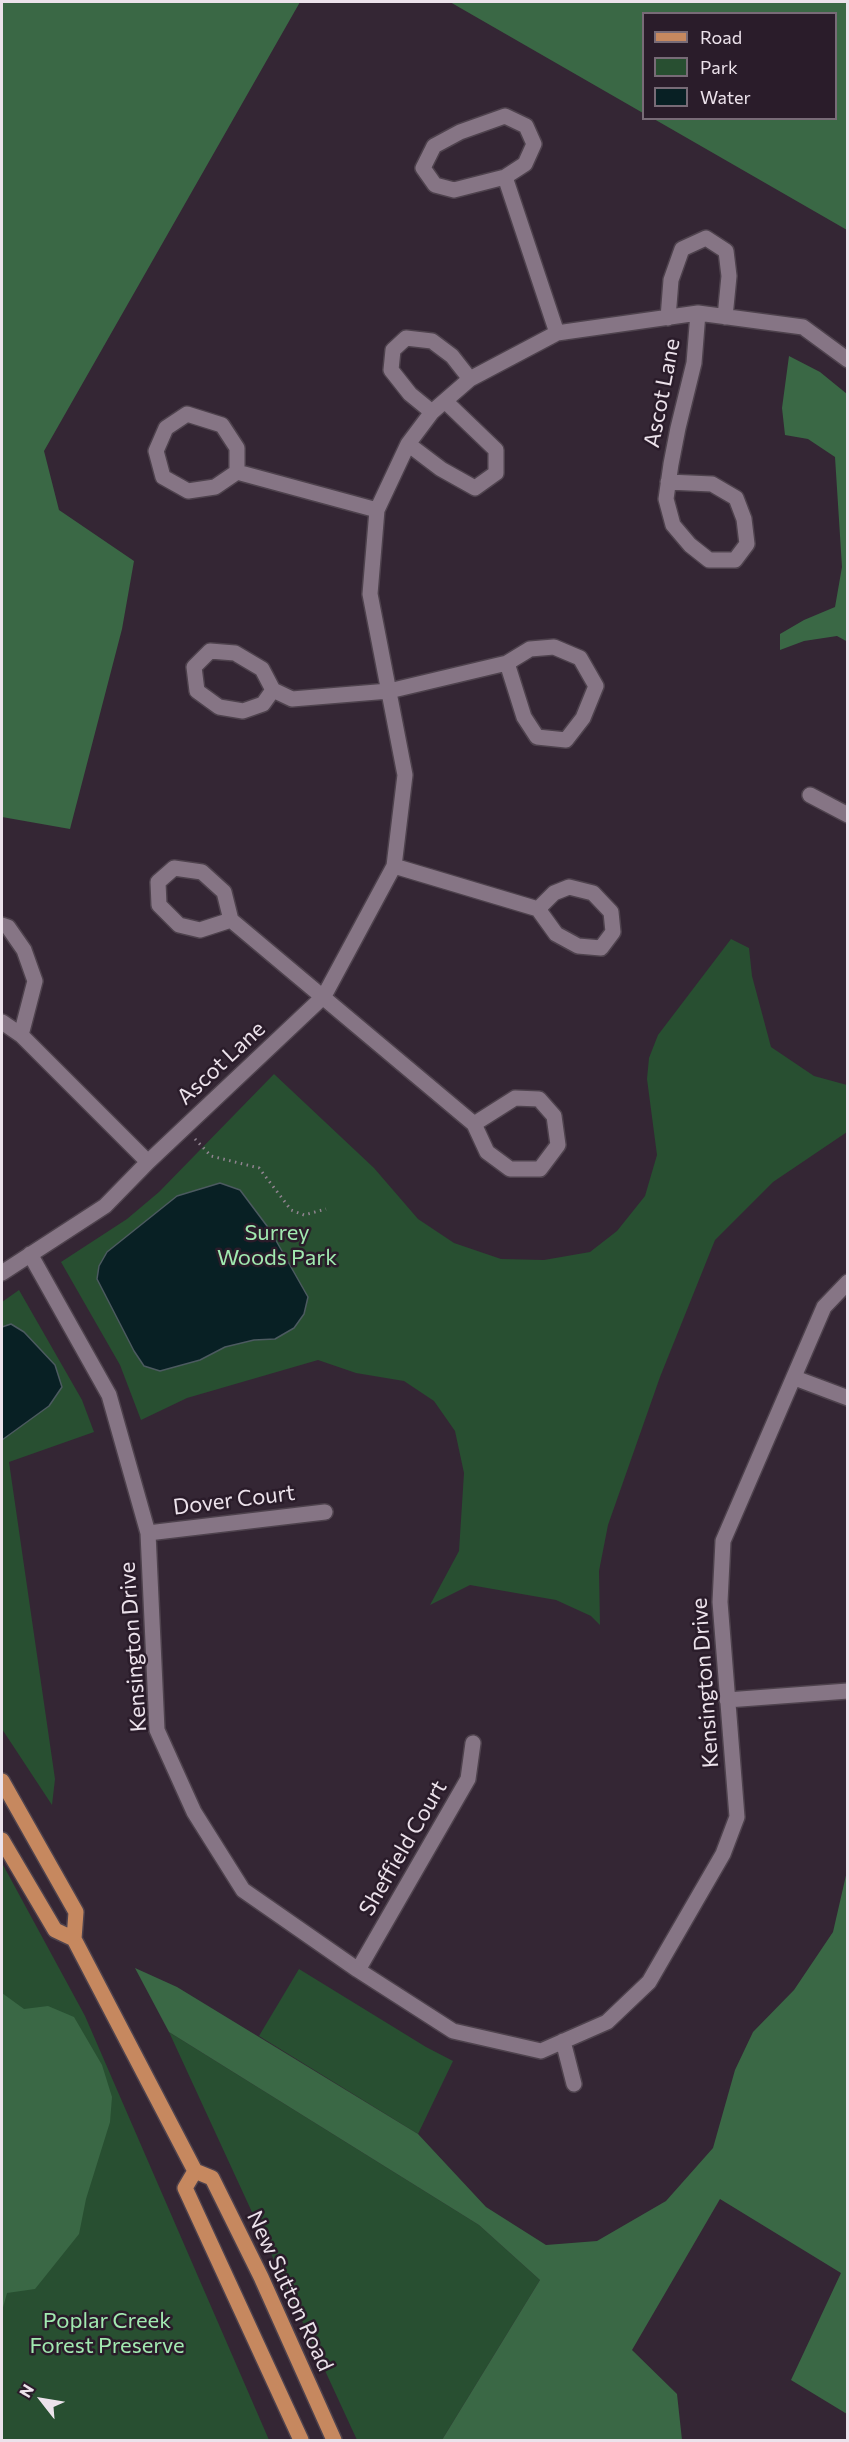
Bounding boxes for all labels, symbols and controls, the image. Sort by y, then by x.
legend [642,12,837,120]
text: Road [700,26,742,48]
text: Park [700,56,738,78]
text: Water [700,86,751,108]
street label: Ascot Lane [638,336,686,450]
street label: Ascot Lane [172,1016,270,1110]
park label: Surrey Woods Park [217,1220,337,1272]
street label: Dover Court [171,1479,297,1521]
street label: Kensington Drive [114,1561,152,1733]
street label: Kensington Drive [686,1597,724,1769]
street label: Sheffield Court [354,1776,452,1920]
street label: New Sutton Road [241,2207,339,2375]
park label: Poplar Creek Forest Preserve [29,2308,185,2360]
north arrow [12,2370,72,2430]
text: N [15,2380,37,2401]

